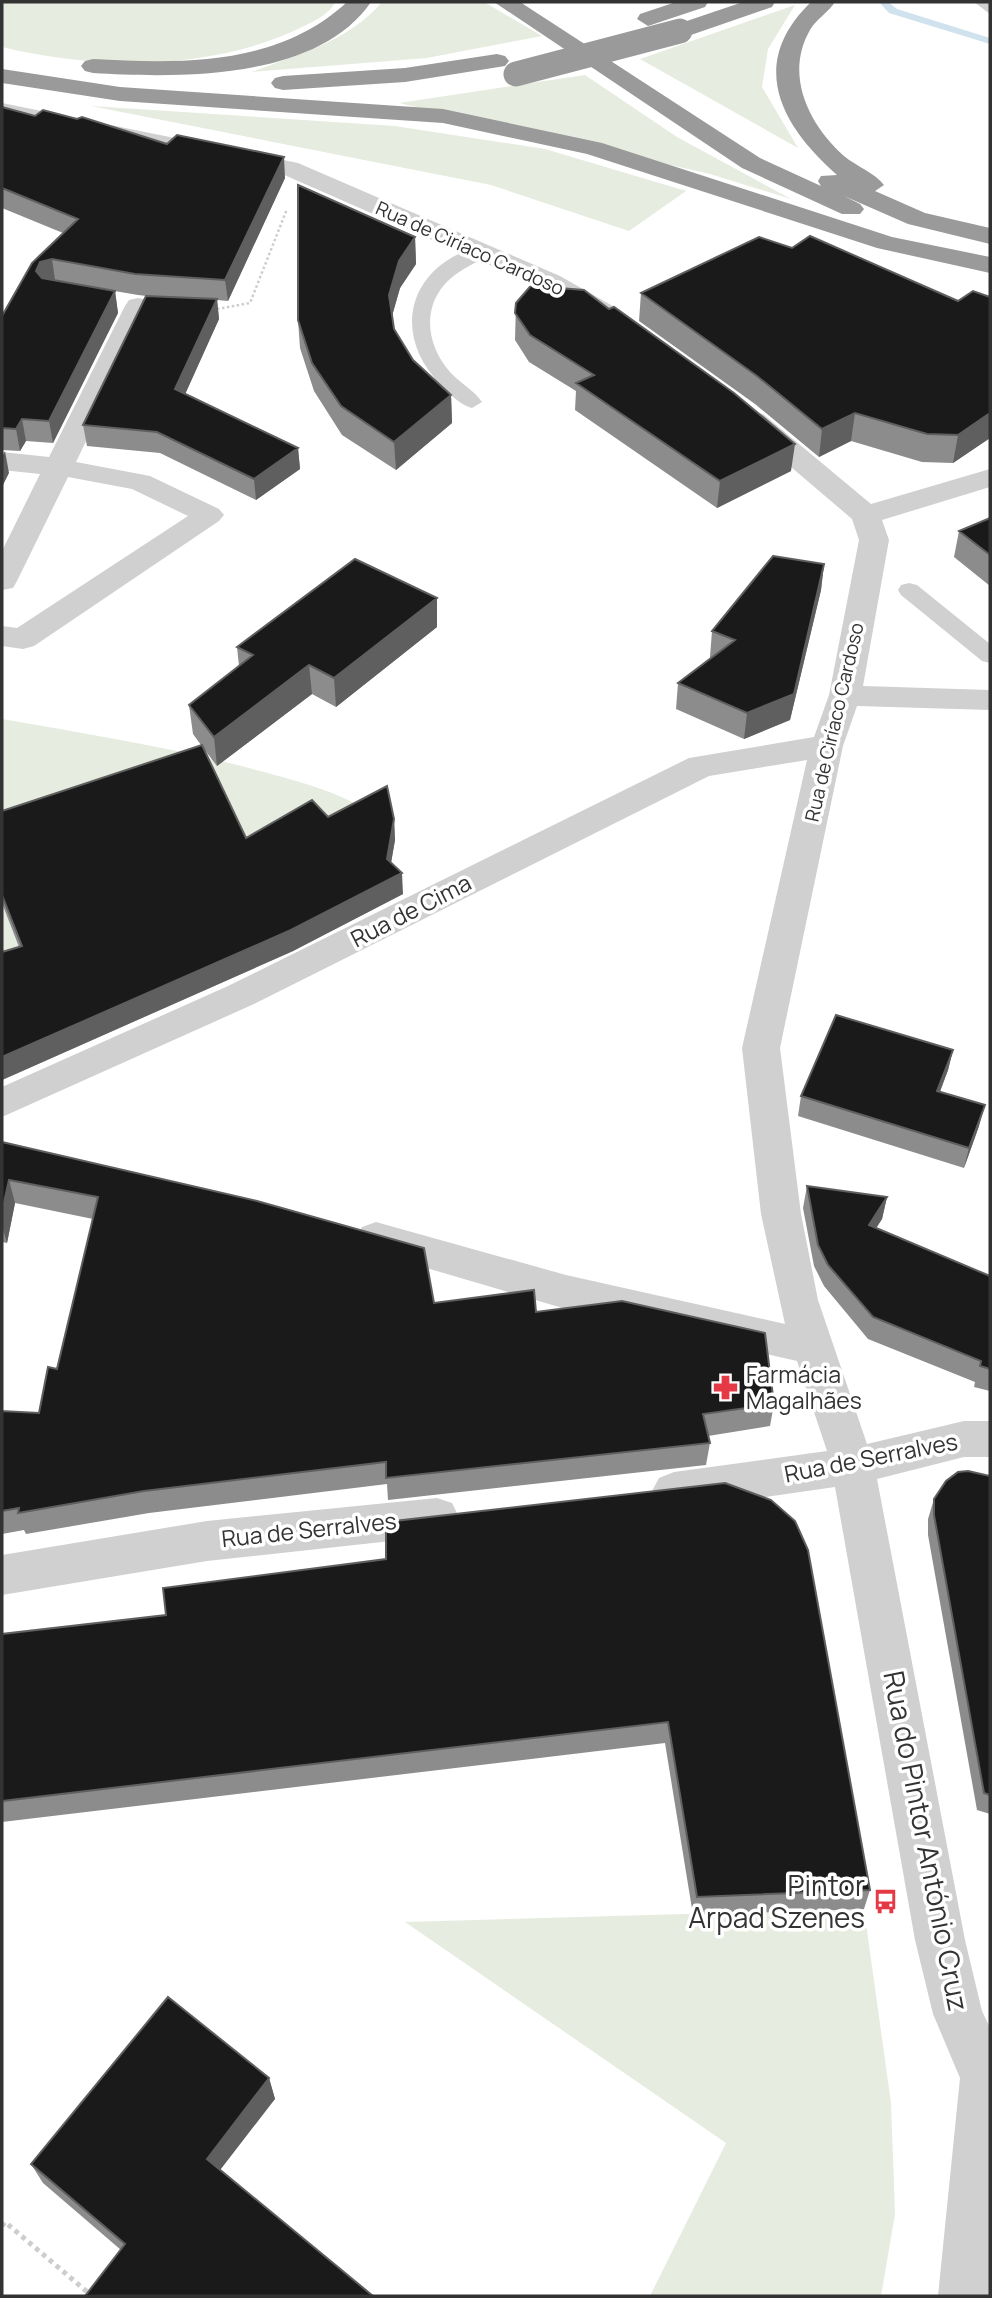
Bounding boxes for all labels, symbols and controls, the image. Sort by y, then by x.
street label: Rua de Ciríaco Cardoso [372,195,568,301]
street label: Rua de Ciríaco Cardoso [798,620,870,824]
street label: Rua de Cima [345,866,476,954]
place label: Farmácia Magalhães [746,1358,862,1416]
pharmacy icon: Farmácia Magalhães [712,1374,740,1402]
street label: Rua de Serralves [781,1425,960,1490]
street label: Rua de Serralves [220,1504,398,1554]
street label: Rua do Pintor António Cruz [875,1668,979,2014]
place label: Pintor Arpad Szenes [688,1866,865,1936]
bus stop icon: Pintor Arpad Szenes [871,1888,899,1916]

